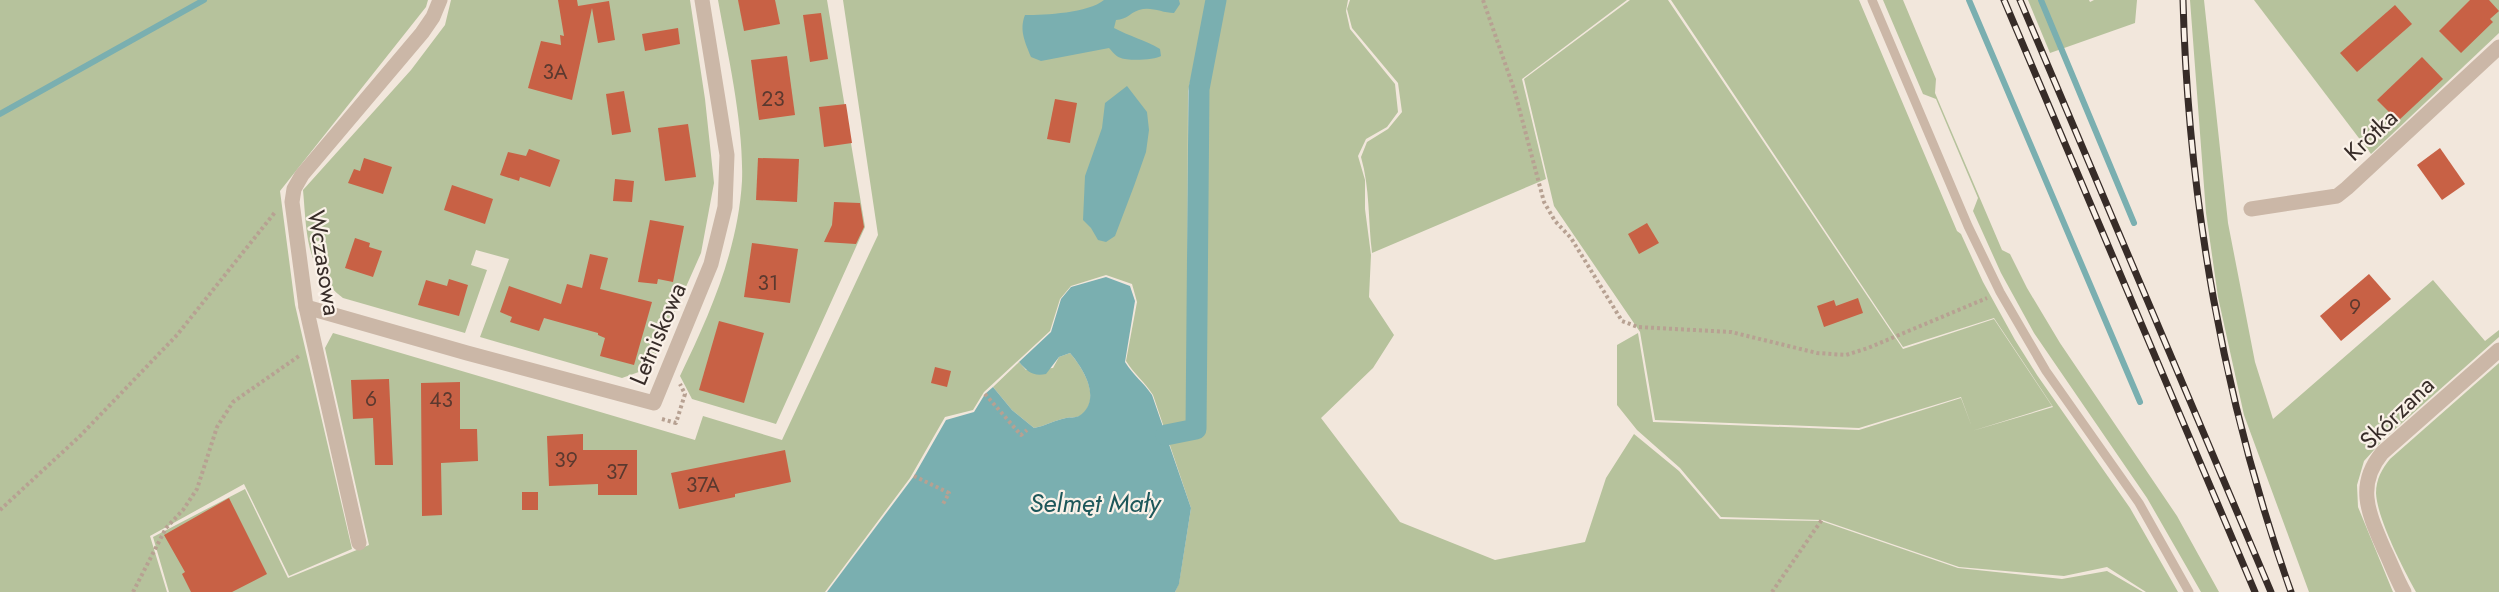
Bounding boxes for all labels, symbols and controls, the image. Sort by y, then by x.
house number: 3A [542,57,568,87]
house number: 23 [761,84,785,114]
street label: Krótka [2336,101,2405,169]
street label: Wczasowa [299,208,350,318]
house number: 31 [758,268,778,298]
street label: Letniskowa [620,277,695,390]
house number: 9 [2349,292,2361,322]
street label: Skórzana [2351,368,2442,457]
house number: 6 [365,384,377,414]
house number: 43 [429,385,453,415]
house number: 39 [554,445,578,475]
house number: 37 [606,457,628,487]
house number: 37A [686,470,720,500]
water label: Selmęt Mały [1030,484,1162,522]

